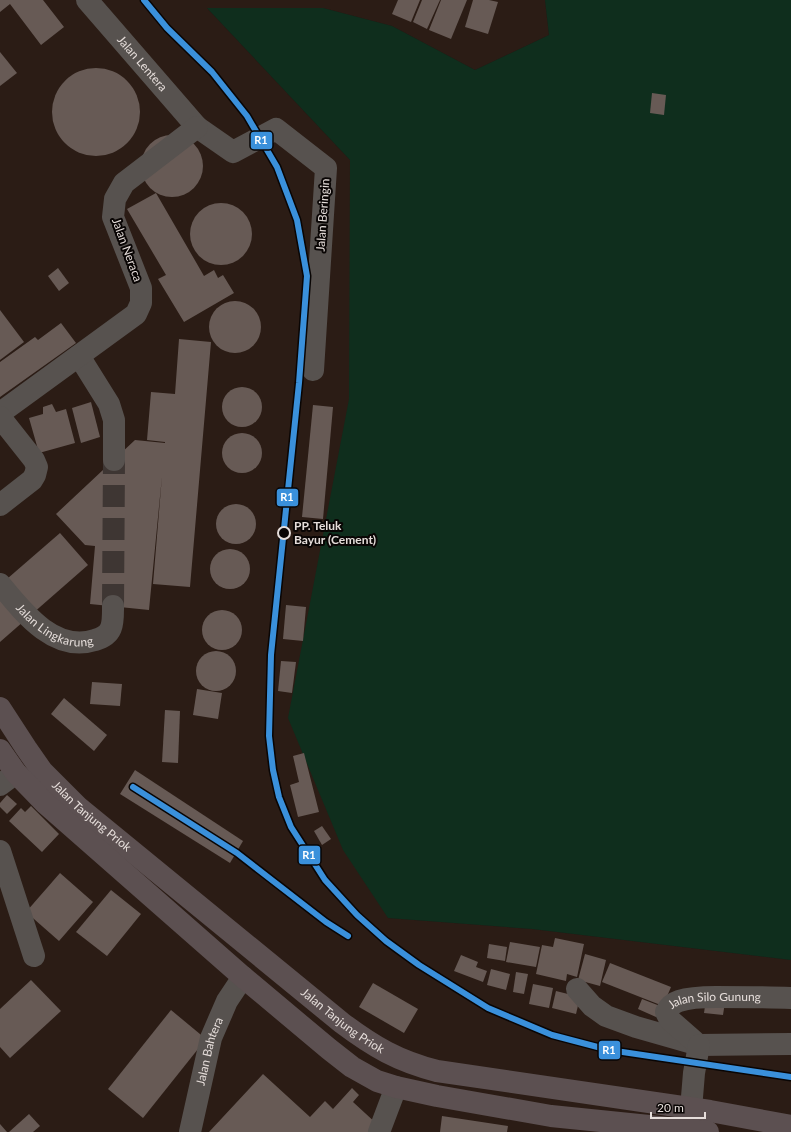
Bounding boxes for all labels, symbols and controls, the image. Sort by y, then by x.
street label: Jalan Lentera [114,32,171,94]
line badge: R1 [250,131,273,150]
text: R1 [254,133,268,146]
street label: Jalan Beringin [312,178,333,252]
street label: Jalan Neraca [109,216,146,284]
line badge: R1 [276,488,299,507]
text: R1 [280,490,294,503]
place label: PP. Teluk Bayur (Cement) [294,518,376,547]
marker: PP. Teluk Bayur (Cement) [277,526,291,540]
street label: Jalan Lingkarung [13,600,95,650]
street label: Jalan Tanjung Priok [49,777,135,855]
line badge: R1 [298,845,321,865]
text: R1 [302,848,316,861]
street label: Jalan Tanjung Priok [298,985,388,1057]
street label: Jalan Silo Gunung [665,989,761,1012]
street label: Jalan Bahtera [193,1015,226,1087]
line badge: R1 [598,1040,621,1060]
text: R1 [602,1043,616,1056]
scale bar [651,1094,705,1120]
text: 20 m [657,1100,684,1115]

